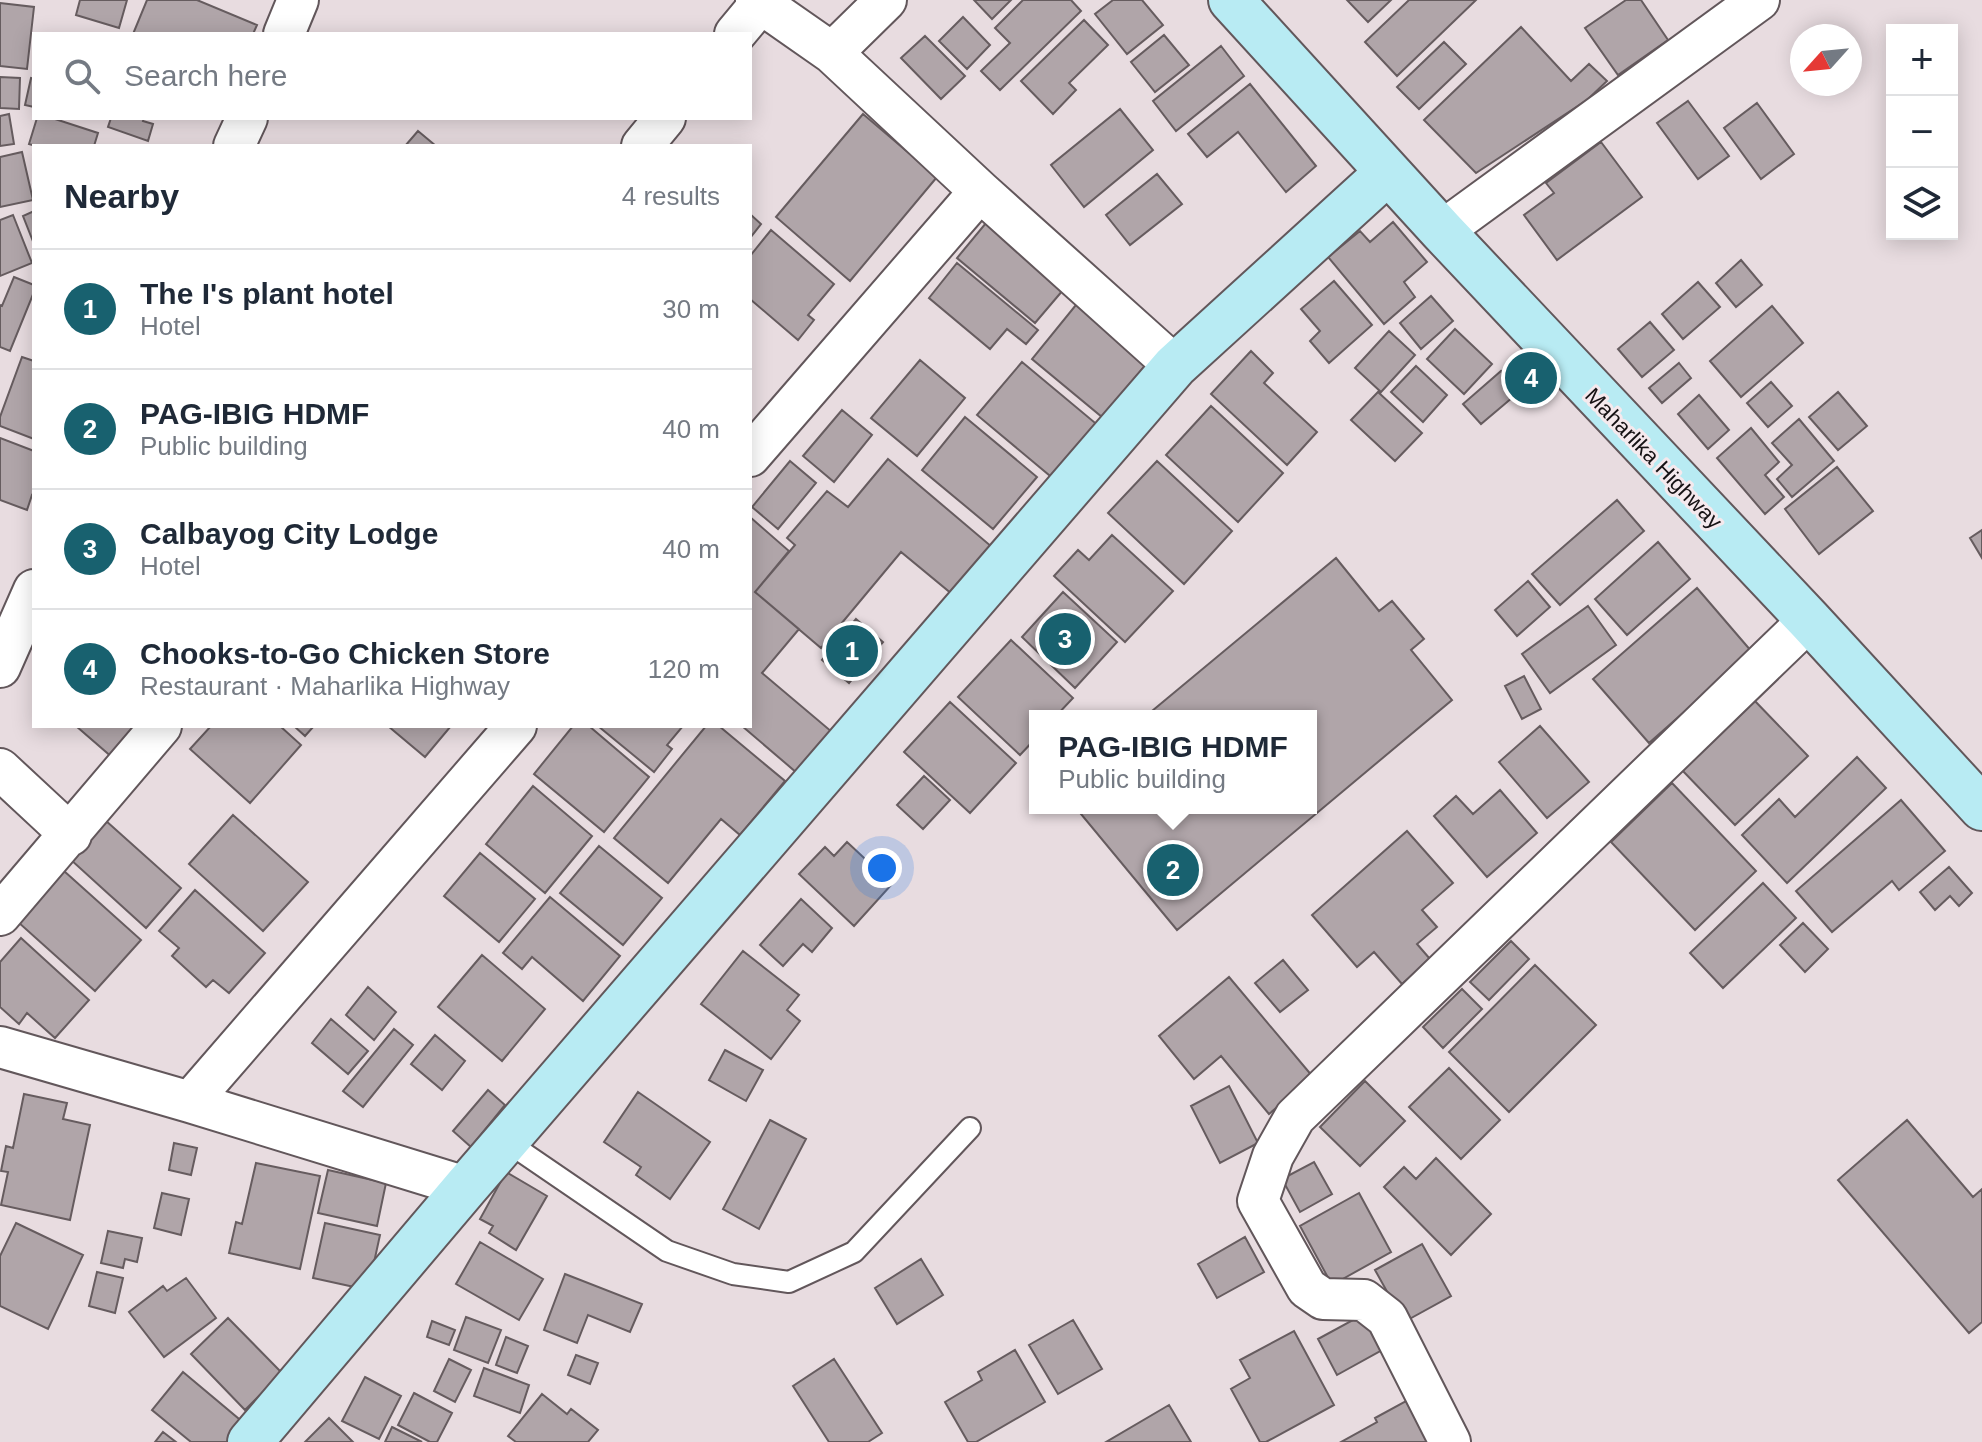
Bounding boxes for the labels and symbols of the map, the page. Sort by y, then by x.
north arrow [1790,24,1862,96]
pin: 4 [1505,348,1557,408]
street label: Maharlika Highway [1580,383,1727,534]
pin: 3 [1039,609,1091,669]
pin: 1 [826,621,878,681]
pin: 2 [1147,840,1199,900]
your location [862,848,902,888]

